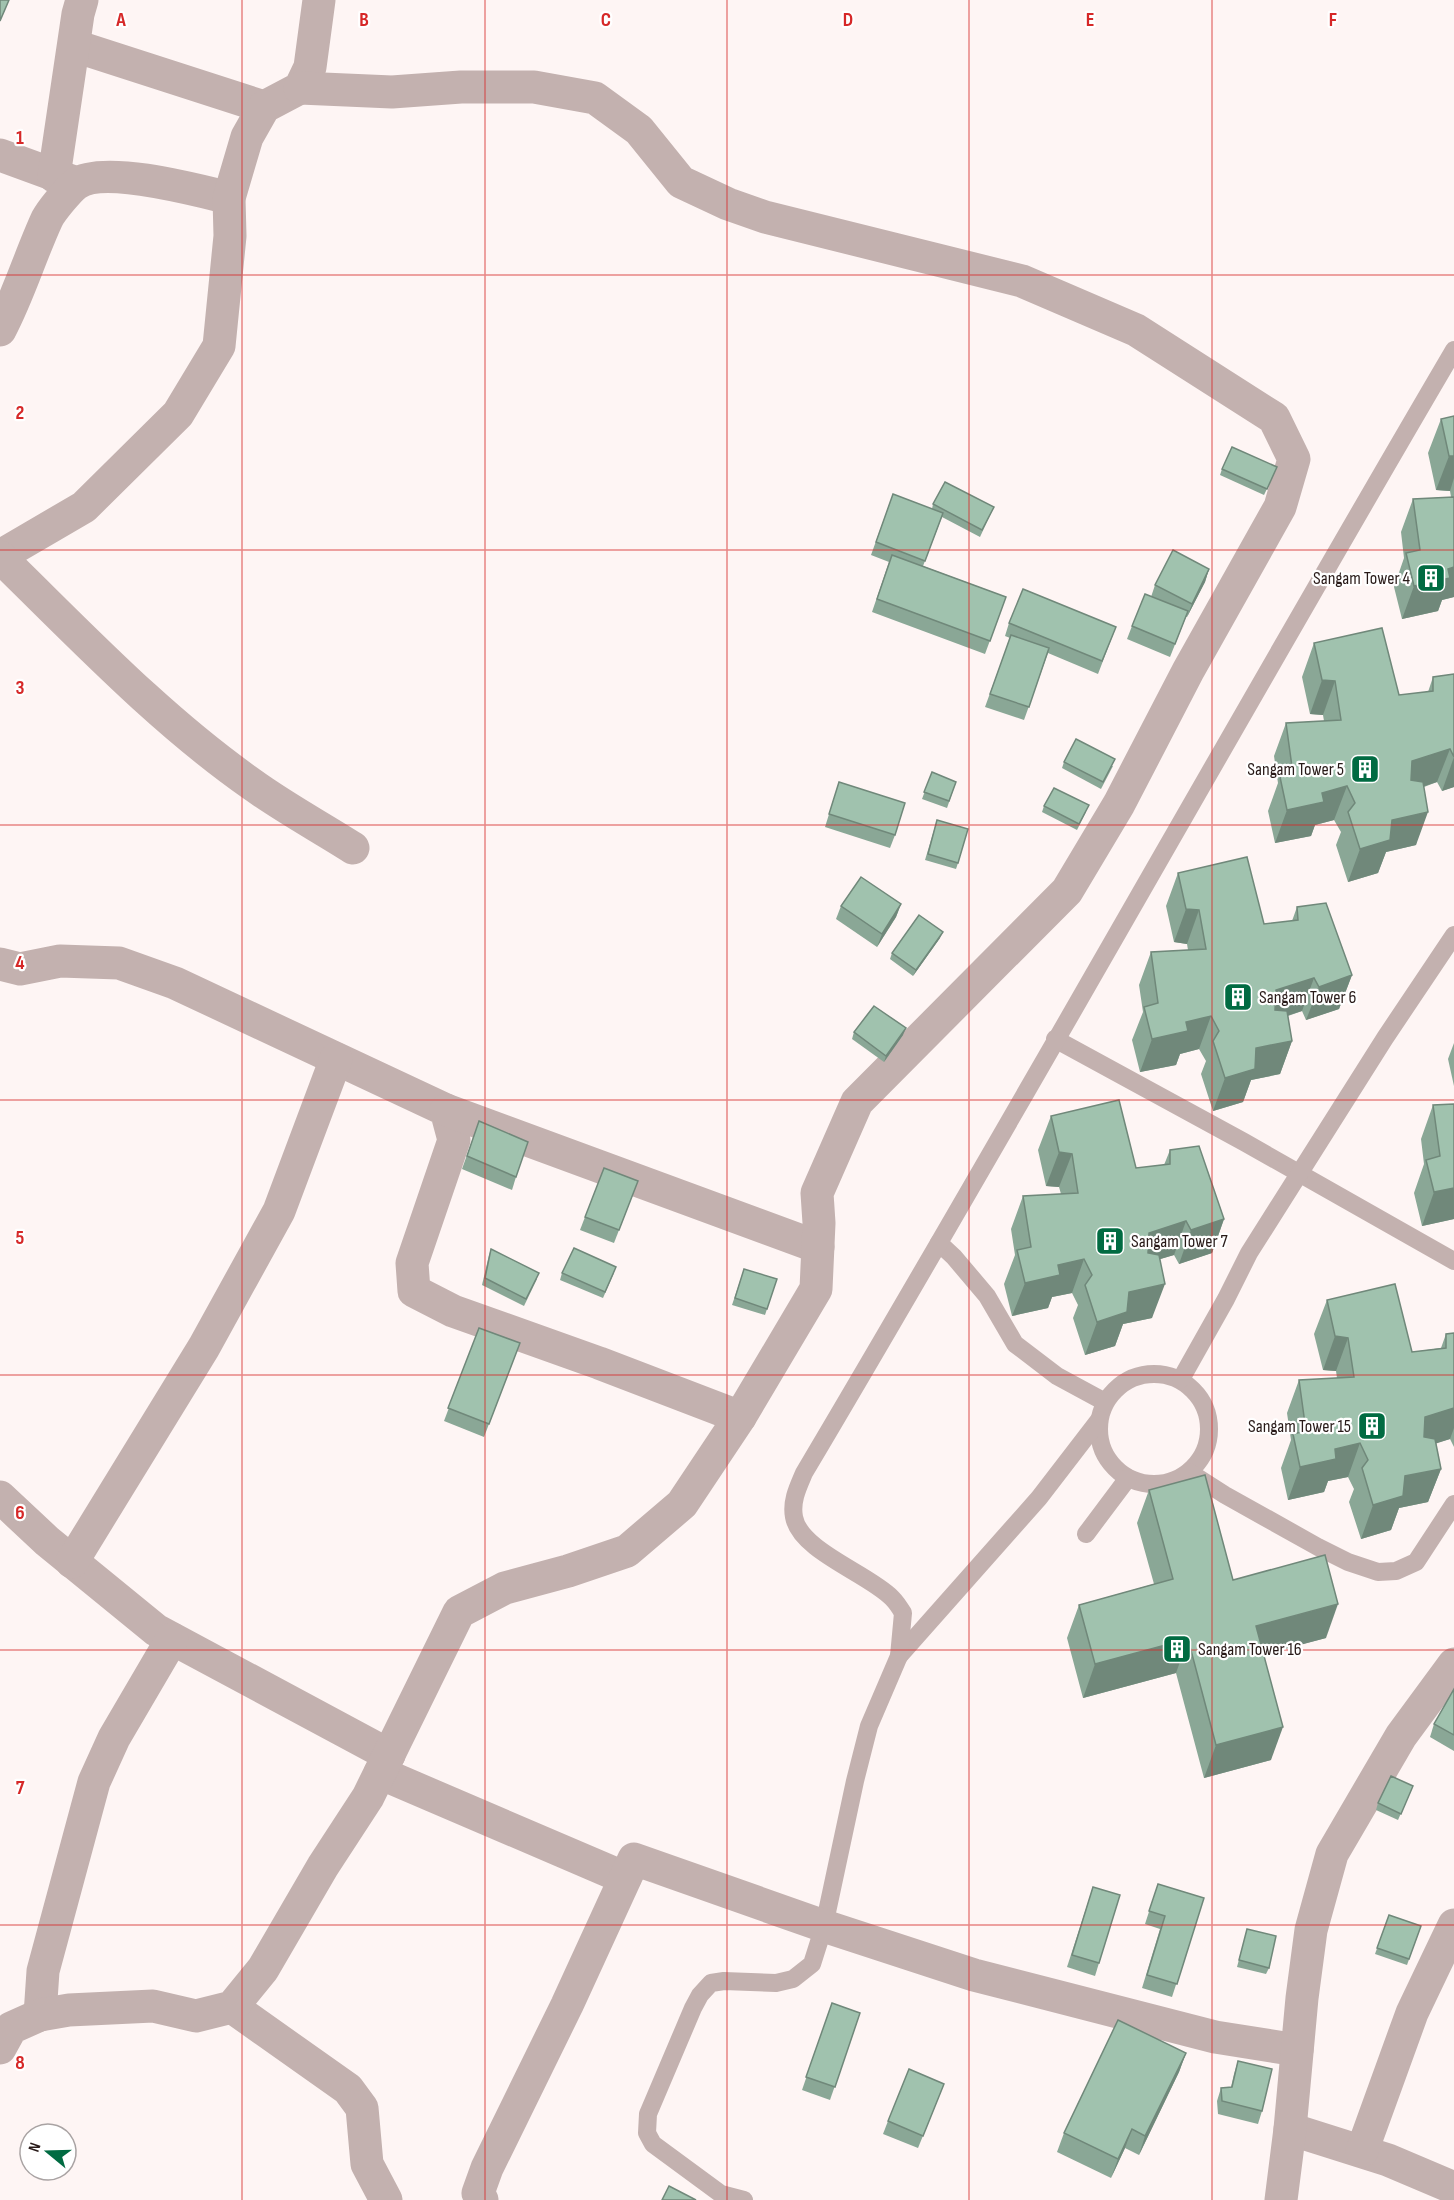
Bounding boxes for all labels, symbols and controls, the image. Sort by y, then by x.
text: A [115,8,126,32]
text: B [359,8,369,32]
text: C [601,8,611,32]
text: D [843,8,853,32]
text: E [1086,8,1094,32]
text: F [1329,8,1337,32]
text: 1 [16,126,24,150]
text: 2 [16,401,24,425]
building icon: Sangam Tower 4 [1415,562,1447,594]
place label: Sangam Tower 4 [1313,568,1410,589]
text: 3 [16,676,25,700]
building icon: Sangam Tower 5 [1349,753,1381,785]
place label: Sangam Tower 5 [1247,759,1344,780]
text: 4 [15,951,25,975]
building icon: Sangam Tower 6 [1222,981,1254,1013]
place label: Sangam Tower 6 [1259,987,1356,1008]
building icon: Sangam Tower 7 [1094,1225,1126,1257]
text: 5 [16,1226,25,1250]
place label: Sangam Tower 7 [1131,1231,1228,1252]
building icon: Sangam Tower 15 [1356,1410,1388,1442]
place label: Sangam Tower 15 [1248,1416,1351,1437]
text: 6 [15,1501,25,1525]
building icon: Sangam Tower 16 [1161,1633,1193,1665]
place label: Sangam Tower 16 [1198,1639,1302,1660]
text: 7 [16,1776,25,1800]
text: 8 [15,2051,25,2075]
north arrow [18,2122,78,2182]
text: N [25,2140,46,2155]

